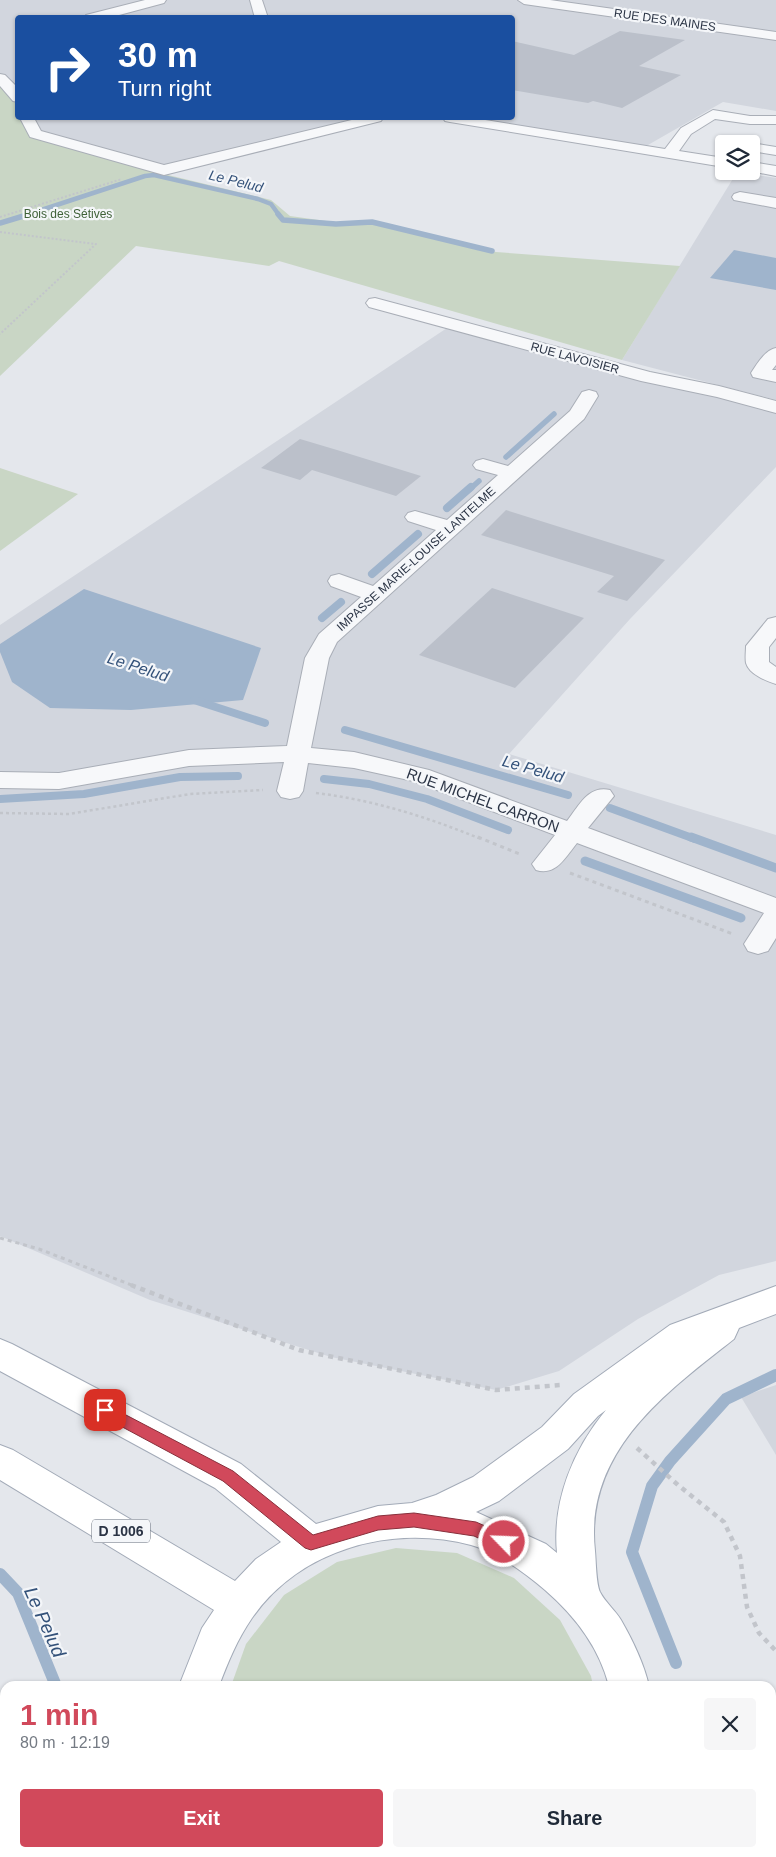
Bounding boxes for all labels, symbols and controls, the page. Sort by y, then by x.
street label: RUE DES MAINES [613,6,717,34]
icon: right [35,35,100,100]
text: 30 m [118,35,198,74]
text: Turn right [118,76,211,101]
map controls [715,135,760,180]
button: layers [715,135,760,180]
water label: Le Pelud [207,167,266,196]
park label: Bois des Sétives [24,207,112,221]
street label: RUE LAVOISIER [529,339,621,377]
street label: IMPASSE MARIE-LOUISE LANTELME [334,484,498,634]
water label: Le Pelud [105,649,172,685]
water label: Le Pelud [500,752,567,786]
street label: RUE MICHEL CARRON [404,764,562,836]
pin [84,1389,126,1431]
icon: arrive [91,1396,119,1424]
position arrow [477,1515,529,1567]
road number: D 1006 [92,1520,150,1542]
water label: Le Pelud [20,1583,70,1662]
text: 1 min [20,1698,98,1731]
button: close [704,1698,756,1750]
text: 80 m · 12:19 [20,1734,110,1751]
button: Exit [20,1789,383,1847]
button: Share [393,1789,756,1847]

